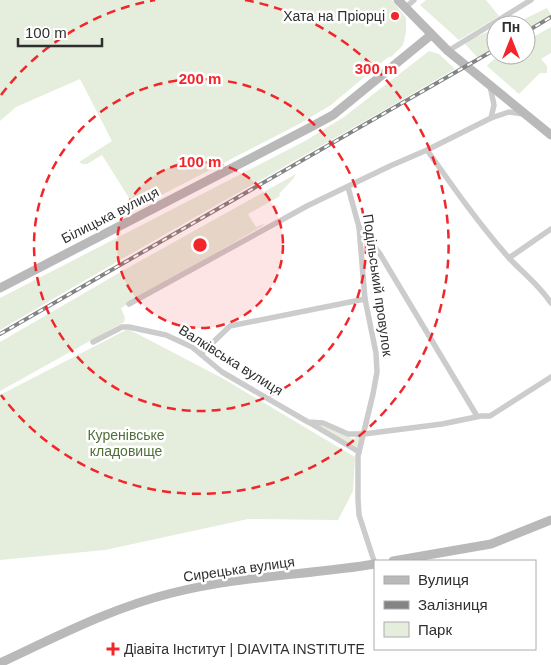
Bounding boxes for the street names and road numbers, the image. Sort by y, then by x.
street label: Білицька вулиця [59,184,161,246]
street label: Подільський провулок [360,213,396,358]
street label: Валківська вулиця [176,322,286,398]
street label: Сирецька вулиця [182,553,296,585]

